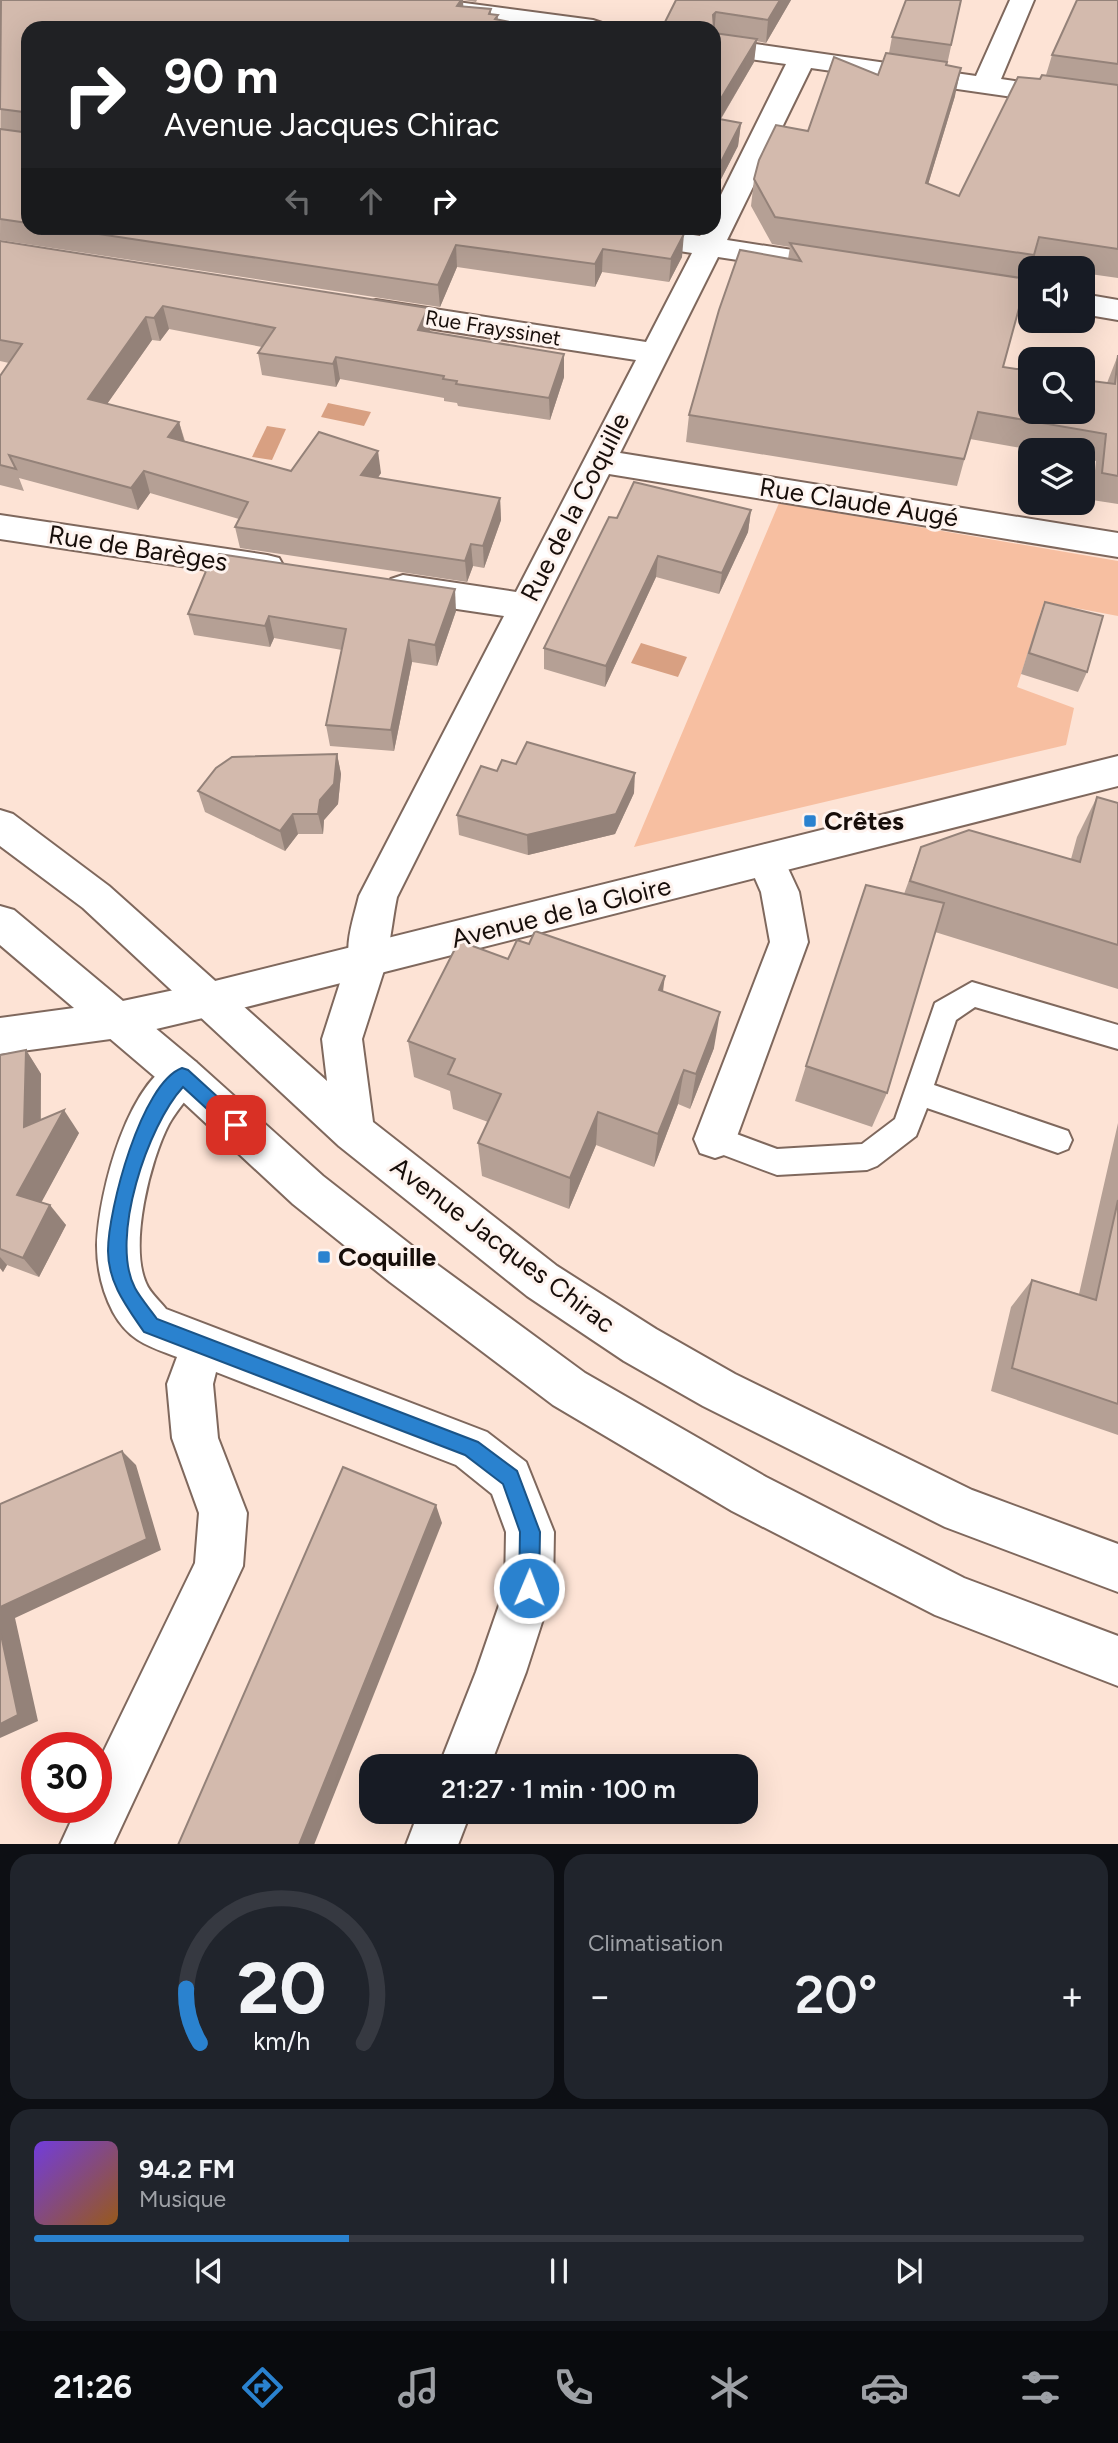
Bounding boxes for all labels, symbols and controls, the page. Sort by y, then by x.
text: 90 m [164,46,279,105]
icon: right [49,49,140,140]
text: Avenue Jacques Chirac [164,106,500,144]
icon: left [279,182,317,220]
icon: ahead [352,182,390,220]
icon: right [425,182,463,220]
map controls [1018,256,1095,515]
button: sound [1018,256,1095,333]
street label: Rue Frayssinet [423,304,563,351]
button: search [1018,347,1095,424]
street label: Rue de la Coquille [514,407,636,607]
button: layers [1018,438,1095,515]
street label: Rue Claude Augé [757,470,961,534]
street label: Rue de Barèges [46,518,230,578]
place label: Crêtes [824,805,904,837]
marker: Crêtes [802,813,818,829]
street label: Avenue de la Gloire [448,869,674,955]
pin [206,1095,266,1155]
icon: arrive [217,1106,255,1144]
street label: Avenue Jacques Chirac [384,1150,622,1340]
place label: Coquille [338,1241,436,1273]
marker: Coquille [316,1249,332,1265]
position arrow [492,1551,566,1625]
speed limit sign: 30 [21,1732,112,1823]
text: 21:27 · 1 min · 100 m [441,1773,676,1805]
text: Climatisation [588,1929,723,1957]
text: 20 [237,1944,327,2031]
text: 20° [795,1964,877,2026]
text: − [588,1973,612,2019]
text: + [1060,1973,1084,2019]
text: km/h [253,2025,311,2055]
text: 94.2 FM [139,2153,235,2185]
text: Musique [139,2185,226,2213]
icon: previous [190,2252,228,2290]
icon: pause [540,2252,578,2290]
icon: next [890,2252,928,2290]
icon: directions [238,2363,287,2412]
icon: music [394,2363,443,2412]
icon: phone [549,2363,598,2412]
icon: climate [705,2363,754,2412]
icon: car [860,2363,909,2412]
icon: filters [1016,2363,1065,2412]
text: 21:26 [53,2368,132,2406]

